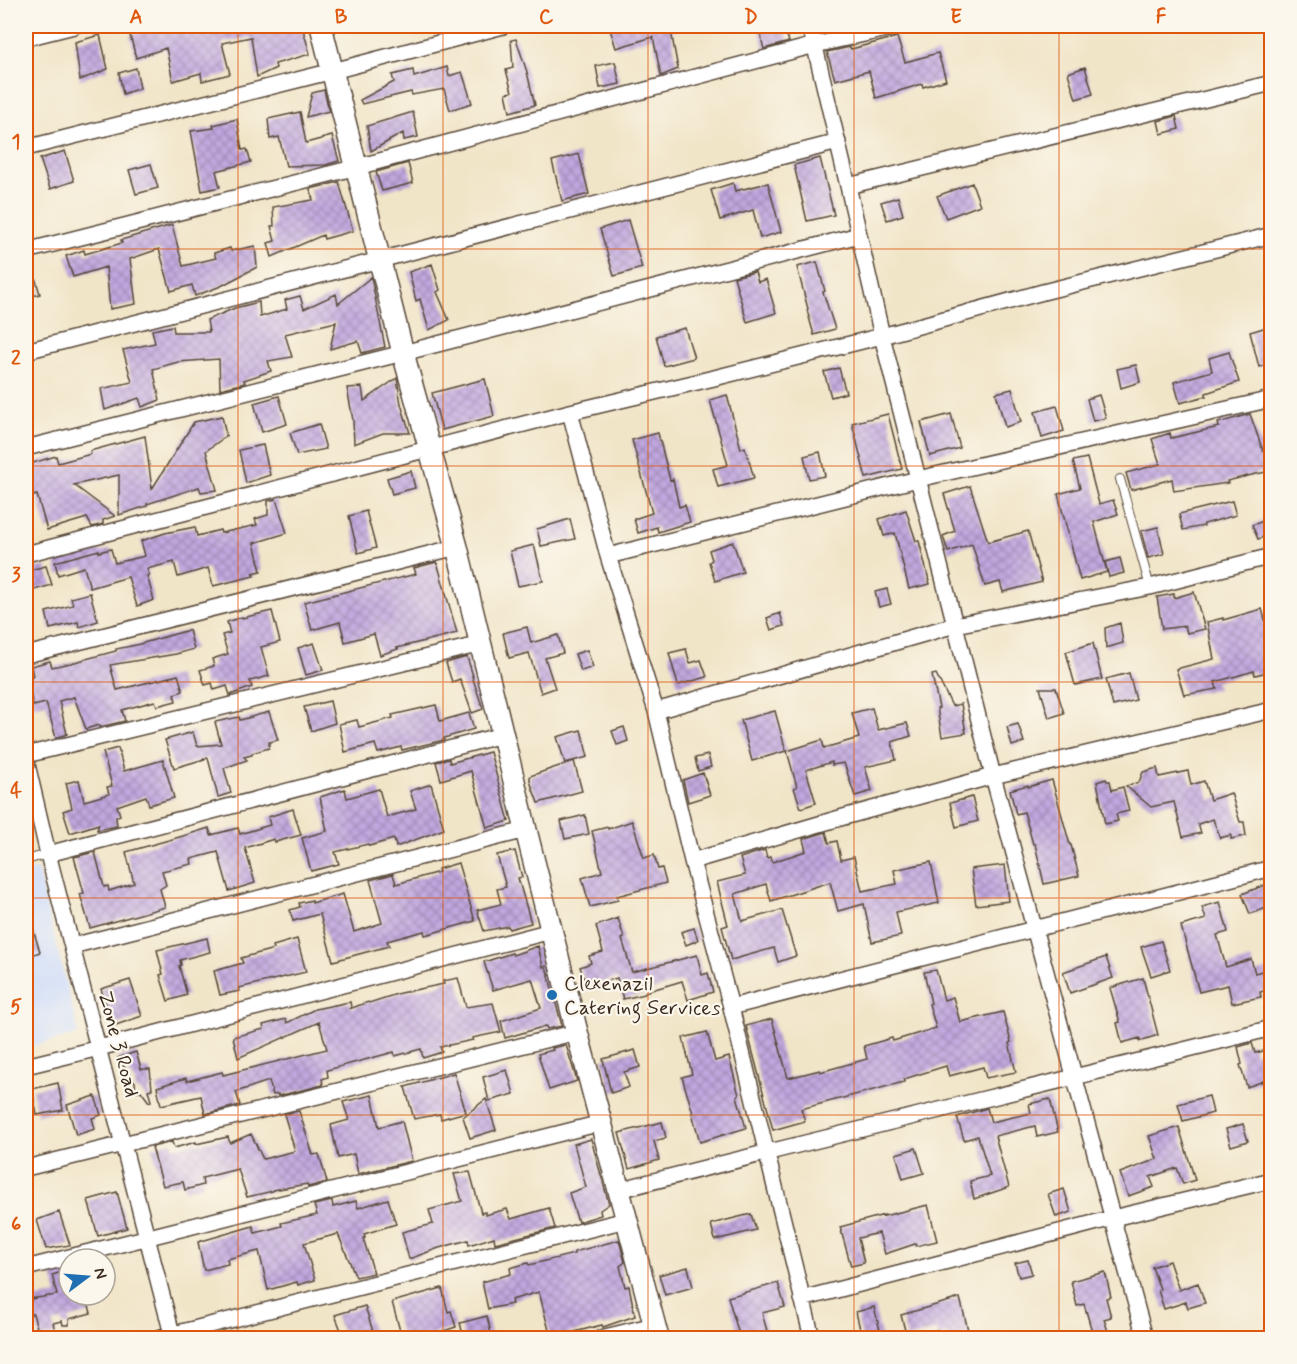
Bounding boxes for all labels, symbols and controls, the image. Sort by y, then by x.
text: A [129,4,143,31]
text: B [335,4,348,31]
text: C [539,4,554,31]
text: D [744,4,758,31]
text: E [950,4,962,31]
text: F [1156,4,1167,31]
text: 1 [12,129,20,156]
text: 2 [11,345,21,372]
text: 3 [11,562,21,589]
text: 4 [10,778,22,805]
place label: Clexenazil Catering Services [564,970,720,1024]
street label: Zone 3 Road [90,988,146,1101]
marker: Clexenazil Catering Services [545,988,559,1002]
text: 5 [10,994,22,1021]
text: 6 [11,1211,21,1238]
north arrow [57,1247,117,1307]
text: N [88,1265,112,1281]

